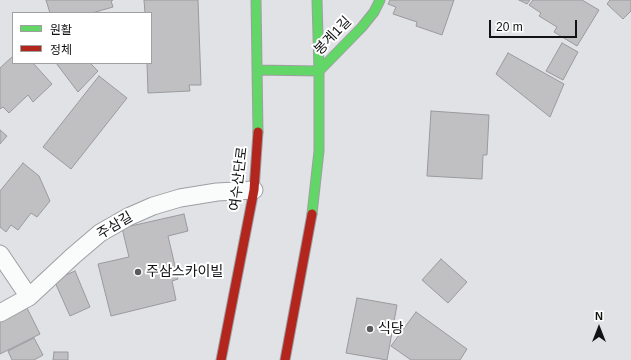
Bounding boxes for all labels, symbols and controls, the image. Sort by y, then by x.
legend [12,12,152,64]
scale bar [491,12,579,38]
street label: 봉계1길 [311,13,355,59]
text: 20 m [496,20,523,34]
text: 원활 [50,23,72,37]
text: 정체 [50,43,72,57]
street label: 여수산단로 [227,146,251,212]
street label: 주삼길 [94,209,136,243]
place label: 주삼스카이빌 [146,264,223,280]
marker: 주삼스카이빌 [133,267,143,277]
north arrow [579,308,619,348]
text: N [595,310,603,322]
place label: 식당 [378,321,404,337]
marker: 식당 [365,324,375,334]

